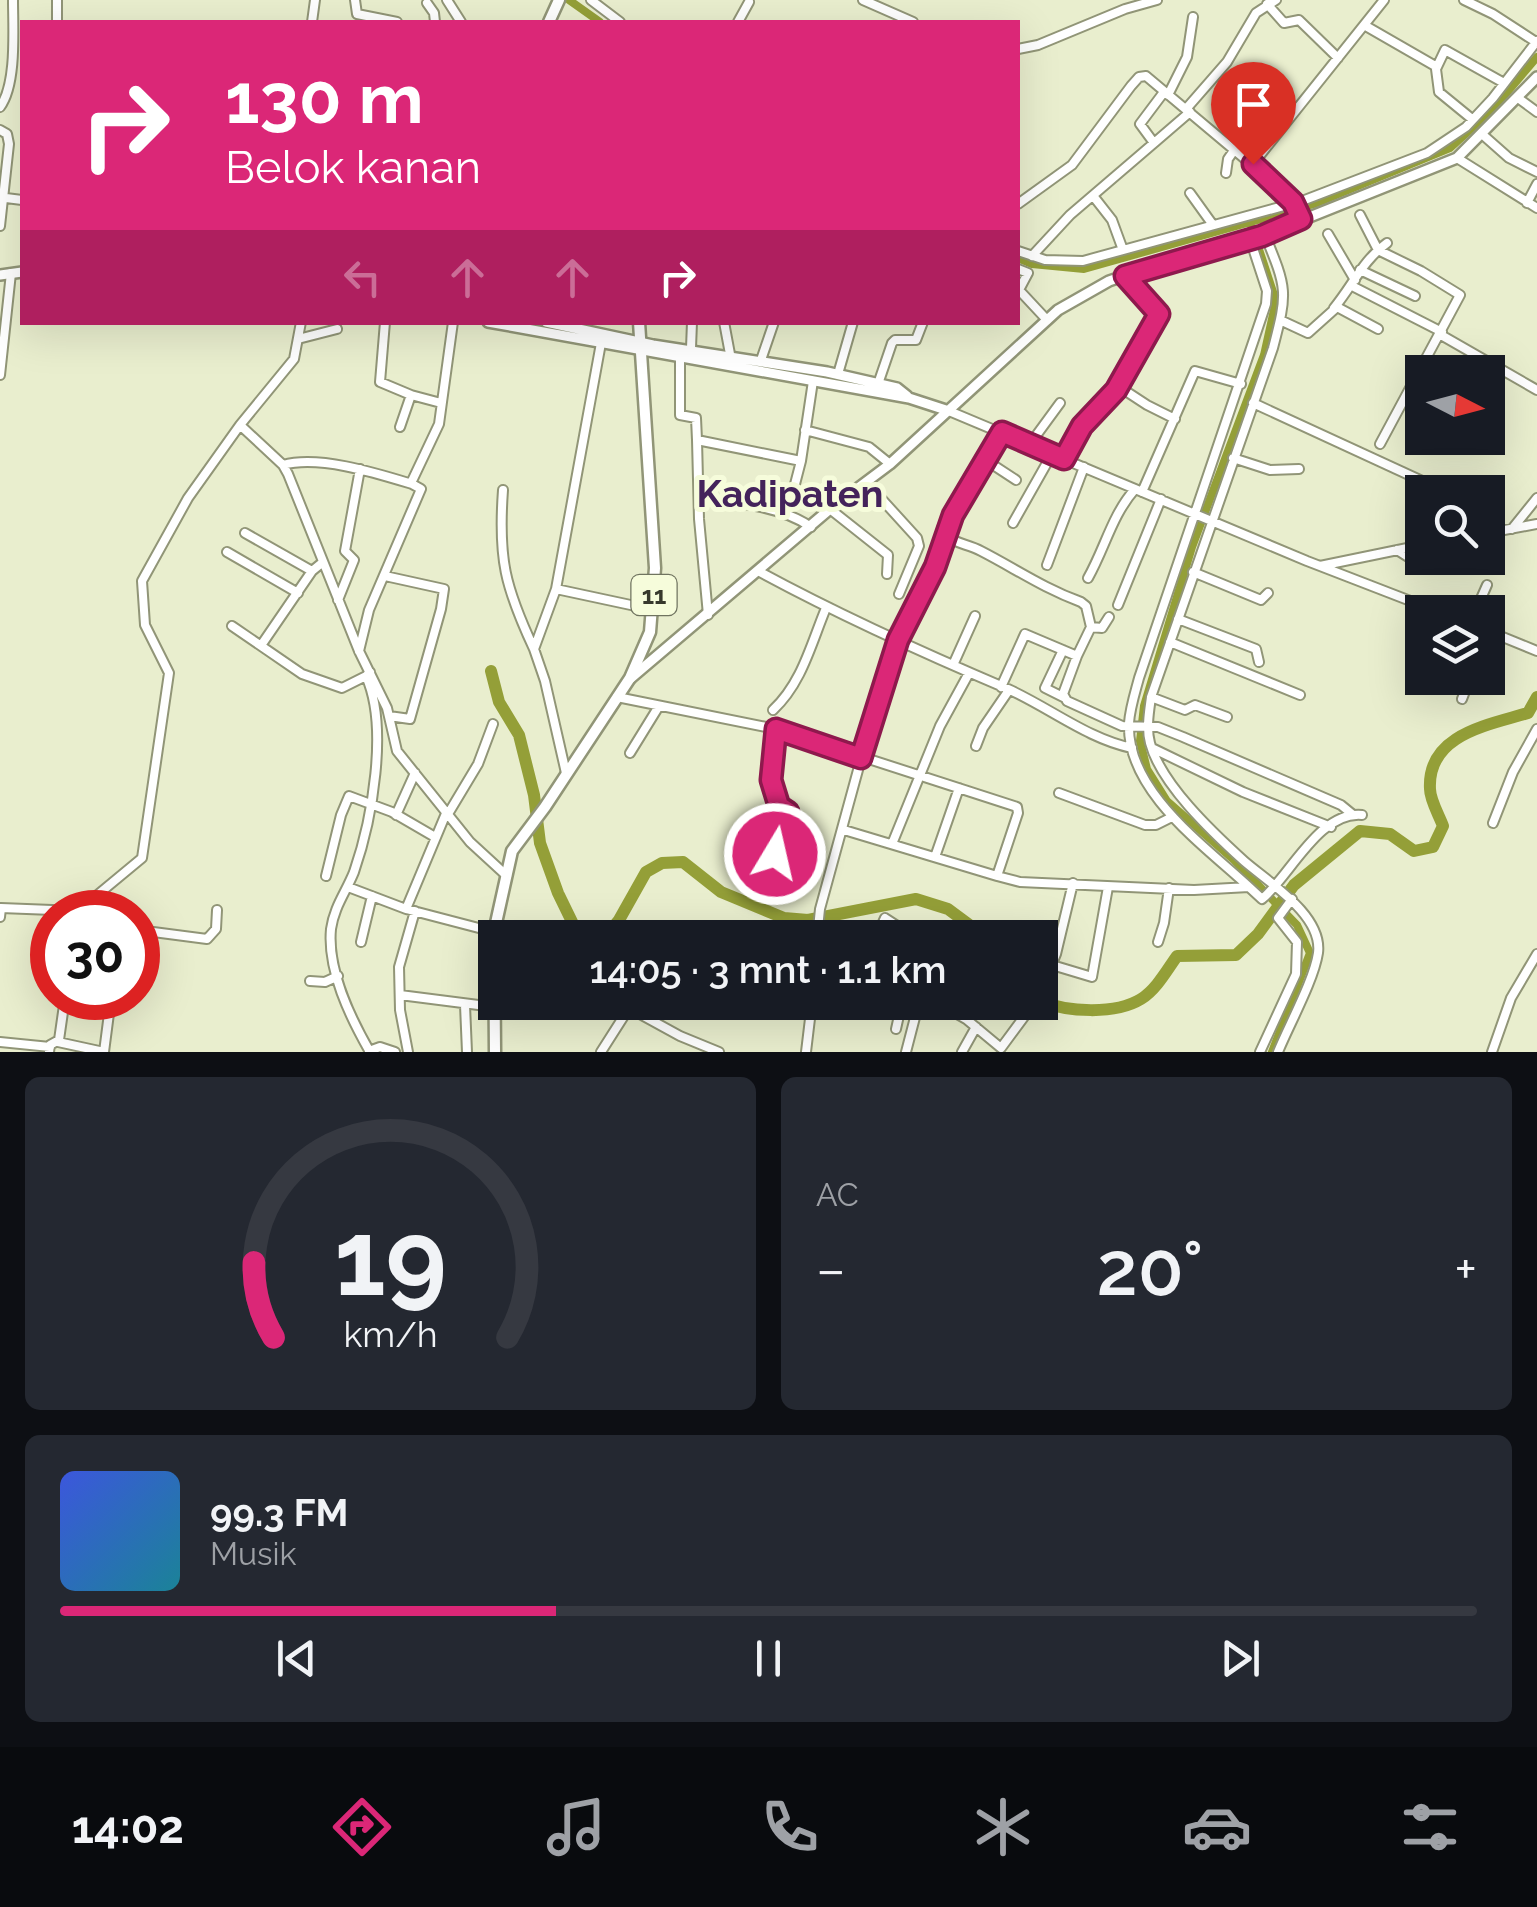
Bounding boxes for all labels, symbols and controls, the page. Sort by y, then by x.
text: 130 m [225,57,424,139]
icon: right [60,60,190,190]
pin [1211,62,1296,165]
icon: arrive [1226,77,1281,132]
text: Belok kanan [225,141,481,194]
icon: left [335,250,390,305]
icon: ahead [440,250,495,305]
icon: ahead [545,250,600,305]
icon: right [650,250,705,305]
north arrow [1405,355,1505,455]
map controls [1405,355,1505,695]
district label: Kadipaten [696,471,884,516]
button: search [1405,475,1505,575]
road number: 11 [632,575,676,615]
button: layers [1405,595,1505,695]
position arrow [723,802,827,906]
speed limit sign: 30 [30,890,160,1020]
text: 14:05 · 3 mnt · 1.1 km [589,947,947,992]
text: AC [816,1176,859,1213]
text: 19 [334,1197,447,1319]
text: 20° [1097,1224,1203,1313]
text: − [816,1237,846,1302]
text: + [1454,1237,1477,1302]
text: km/h [343,1313,438,1355]
text: 99.3 FM [210,1490,348,1535]
text: Musik [210,1535,296,1572]
icon: previous [269,1631,324,1686]
icon: pause [741,1631,796,1686]
icon: next [1213,1631,1268,1686]
icon: directions [327,1792,397,1862]
icon: music [541,1792,611,1862]
icon: phone [755,1792,825,1862]
icon: climate [968,1792,1038,1862]
icon: car [1182,1792,1252,1862]
icon: filters [1395,1792,1465,1862]
text: 14:02 [72,1801,184,1854]

